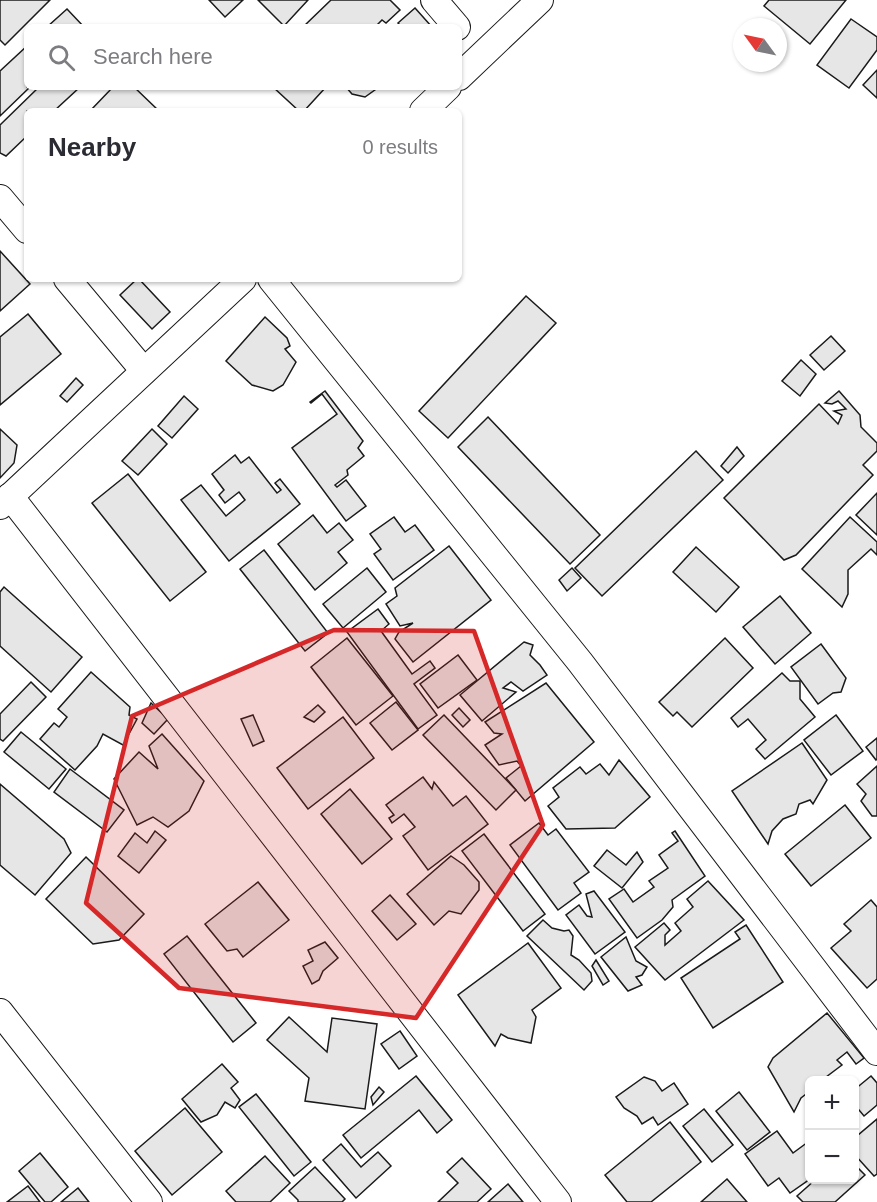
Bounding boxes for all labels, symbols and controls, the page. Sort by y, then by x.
north arrow [733,18,787,72]
search box [24,24,462,90]
icon: search [45,41,78,74]
text: Search here [93,44,213,69]
text: Nearby [48,132,136,162]
text: 0 results [362,136,438,158]
map controls [805,1076,859,1184]
button: + [805,1076,859,1130]
button: − [805,1130,859,1184]

